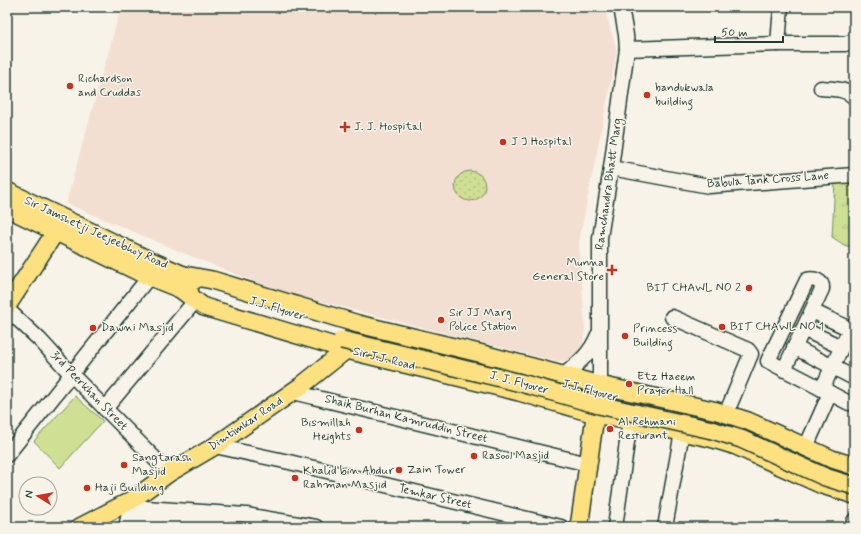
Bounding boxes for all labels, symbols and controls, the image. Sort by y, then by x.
scale bar [715,18,783,44]
text: 50 m [721,25,748,41]
place label: Richardson and Cruddas [78,71,142,101]
place label: bandukwala building [655,80,714,111]
marker: Richardson and Cruddas [65,81,75,91]
marker: bandukwala building [642,90,652,100]
street label: Ramchandra Bhatt Marg [592,117,626,251]
place label: J. J. Hospital [354,119,422,135]
marker: J. J. Hospital [339,121,351,133]
place label: J J Hospital [511,134,572,150]
marker: J J Hospital [498,137,508,147]
street label: Babula Tank Cross Lane [707,168,829,192]
street label: Sir Jamshetji Jeejeebhoy Road [22,193,170,273]
place label: Munna General Store [532,255,604,285]
marker: Munna General Store [607,265,617,275]
place label: BIT CHAWL NO 2 [646,280,741,296]
marker: BIT CHAWL NO 2 [744,283,754,293]
street label: J.J. Flyover [247,293,307,325]
place label: Sir JJ Marg Police Station [449,305,517,335]
marker: Sir JJ Marg Police Station [436,315,446,325]
place label: BIT CHAWL NO 1 [730,319,824,335]
place label: Dawni Masjid [101,320,173,336]
place label: Princess Building [633,321,678,352]
marker: BIT CHAWL NO 1 [717,322,727,332]
marker: Dawni Masjid [88,323,98,333]
marker: Princess Building [620,331,630,341]
street label: Sir J.J. Road [351,344,417,374]
street label: 3rd Peerkhan Street [47,348,131,434]
street label: J. J. Flyover [488,367,550,399]
place label: Etz Haeem Prayer Hall [637,369,695,399]
street label: J.J. Flyover [560,376,620,406]
marker: Etz Haeem Prayer Hall [624,379,634,389]
street label: Shaik Burhan Kamruddin Street [323,391,489,447]
street label: Dimtimkar Road [206,393,286,455]
place label: Al Rehmani Resturant [618,414,676,444]
place label: Bismillah Heights [301,415,352,445]
marker: Al Rehmani Resturant [605,424,615,434]
marker: Bismillah Heights [354,425,364,435]
place label: Rasool Masjid [482,448,549,464]
place label: Sangtarash Masjid [132,450,192,480]
marker: Rasool Masjid [469,451,479,461]
marker: Sangtarash Masjid [119,460,129,470]
place label: Zain Tower [407,462,466,478]
place label: Khalid bin Abdur Rahman Masjid [303,463,395,493]
marker: Zain Tower [394,465,404,475]
marker: Khalid bin Abdur Rahman Masjid [290,473,300,483]
north arrow [18,476,58,516]
place label: Haji Building [95,480,164,496]
street label: Temkar Street [397,481,474,513]
marker: Haji Building [82,483,92,493]
text: N [22,489,37,499]

